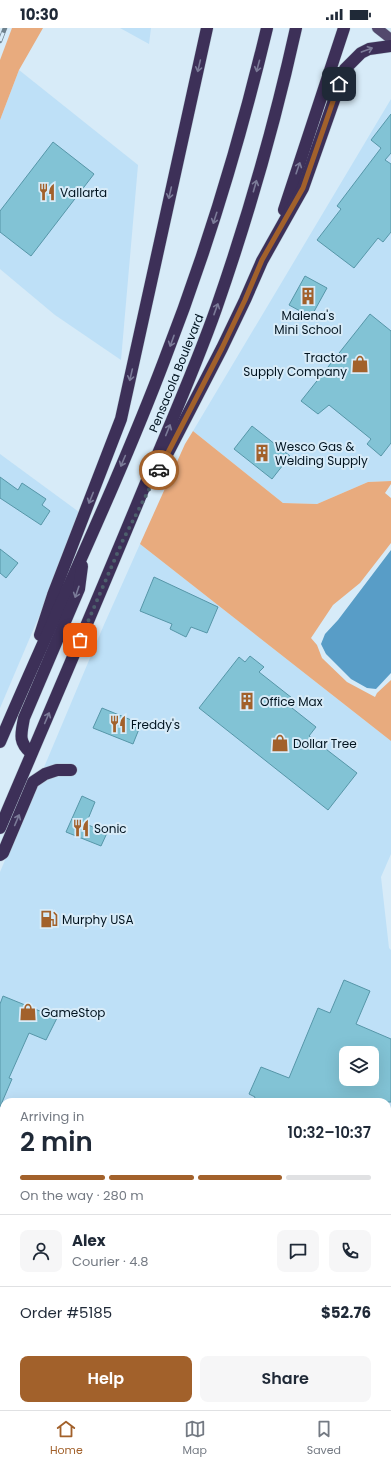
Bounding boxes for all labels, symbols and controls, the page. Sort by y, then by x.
text: 10:30 [20,4,59,25]
one-way arrow [360,46,372,54]
one-way arrow [194,59,202,72]
one-way arrow [254,59,261,72]
pin [322,67,356,101]
icon: home [328,73,350,95]
one-way arrow [295,162,302,175]
one-way arrow [252,179,259,192]
restaurant icon: Vallarta [37,182,57,202]
place label: Vallarta [60,184,107,201]
one-way arrow [166,186,174,199]
one-way arrow [210,211,218,223]
building icon: Malena's Mini School [298,286,318,306]
one-way arrow [213,303,220,316]
place label: Malena's Mini School [274,307,342,338]
street label: Pensacola Boulevard [144,311,208,435]
one-way arrow [167,334,175,346]
place label: Tractor Supply Company [243,349,348,380]
shop icon: Tractor Supply Company [350,354,370,374]
one-way arrow [127,368,135,381]
one-way arrow [165,425,172,437]
place label: Wesco Gas & Welding Supply [275,438,368,469]
building icon: Wesco Gas & Welding Supply [252,443,272,463]
courier [139,450,179,490]
one-way arrow [119,455,126,467]
icon: car [148,459,170,481]
one-way arrow [86,491,94,503]
one-way arrow [73,586,81,598]
pin [63,623,97,657]
icon: bag [69,629,91,651]
building icon: Office Max [237,691,257,711]
place label: Office Max [260,693,323,710]
one-way arrow [43,712,51,724]
restaurant icon: Freddy's [108,714,128,734]
place label: Freddy's [131,716,180,733]
shop icon: Dollar Tree [270,733,290,753]
place label: Dollar Tree [293,735,357,752]
one-way arrow [13,815,21,827]
restaurant icon: Sonic [71,818,91,838]
place label: Sonic [94,820,127,837]
fuel station icon: Murphy USA [39,909,59,929]
place label: Murphy USA [62,911,133,928]
shop icon: GameStop [18,1002,38,1022]
place label: GameStop [41,1004,105,1021]
map controls [339,1046,379,1086]
button: layers [339,1046,379,1086]
text: Arriving in [20,1107,84,1126]
text: 10:32–10:37 [288,1122,371,1143]
text: 2 min [20,1124,93,1160]
text: On the way · 280 m [20,1186,144,1205]
button: person [20,1230,62,1272]
text: Alex [72,1230,106,1251]
button: chat [277,1230,319,1272]
button: phone [329,1230,371,1272]
text: Courier · 4.8 [72,1252,148,1271]
text: Order #5185 [20,1302,112,1323]
text: $52.76 [321,1302,371,1323]
button: Help [20,1356,192,1402]
button: Share [200,1356,371,1402]
tab: Home [50,1418,83,1459]
tab: Map [183,1418,207,1459]
tab: Saved [307,1418,341,1459]

